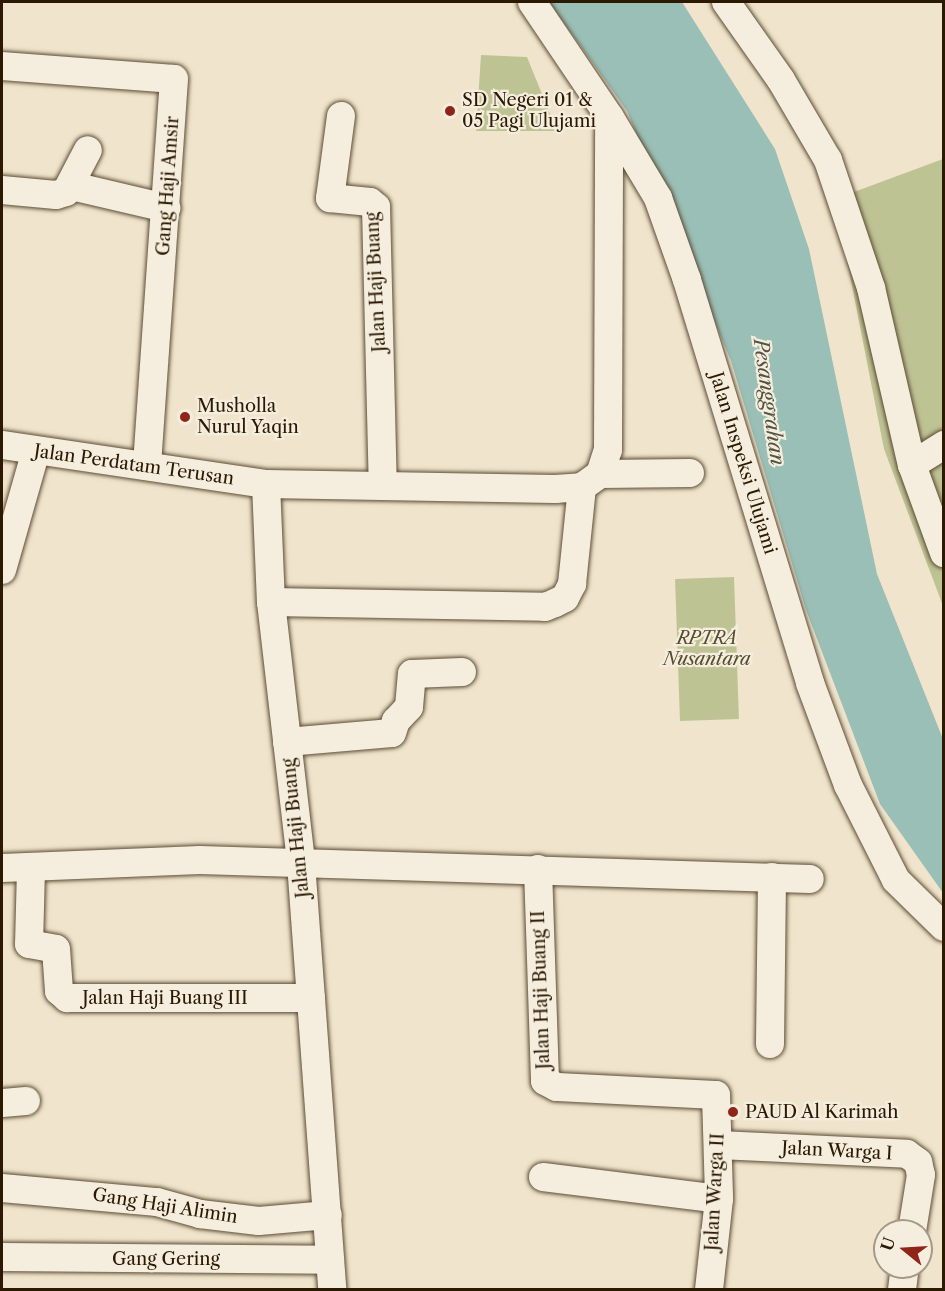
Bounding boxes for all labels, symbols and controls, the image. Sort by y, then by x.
place label: SD Negeri 01 & 05 Pagi Ulujami [462,90,596,132]
marker: SD Negeri 01 & 05 Pagi Ulujami [443,104,457,118]
street label: Gang Haji Amsir [152,115,184,257]
street label: Jalan Haji Buang [362,211,390,353]
water label: Pesanggrahan [748,337,790,467]
street label: Jalan Inspeksi Ulujami [705,369,781,557]
place label: Musholla Nurul Yaqin [197,396,300,438]
marker: Musholla Nurul Yaqin [178,410,192,424]
street label: Jalan Perdatam Terusan [32,440,236,490]
park label: RPTRA Nusantara [663,628,751,670]
street label: Jalan Haji Buang [278,757,314,899]
street label: Jalan Haji Buang II [527,910,555,1070]
street label: Jalan Haji Buang III [82,987,248,1009]
place label: PAUD Al Karimah [745,1101,899,1123]
marker: PAUD Al Karimah [726,1105,740,1119]
street label: Jalan Warga II [701,1132,729,1252]
street label: Jalan Warga I [780,1137,894,1165]
street label: Gang Haji Alimin [91,1184,239,1228]
north arrow [873,1219,933,1279]
text: U [876,1235,899,1253]
street label: Gang Gering [112,1248,220,1270]

